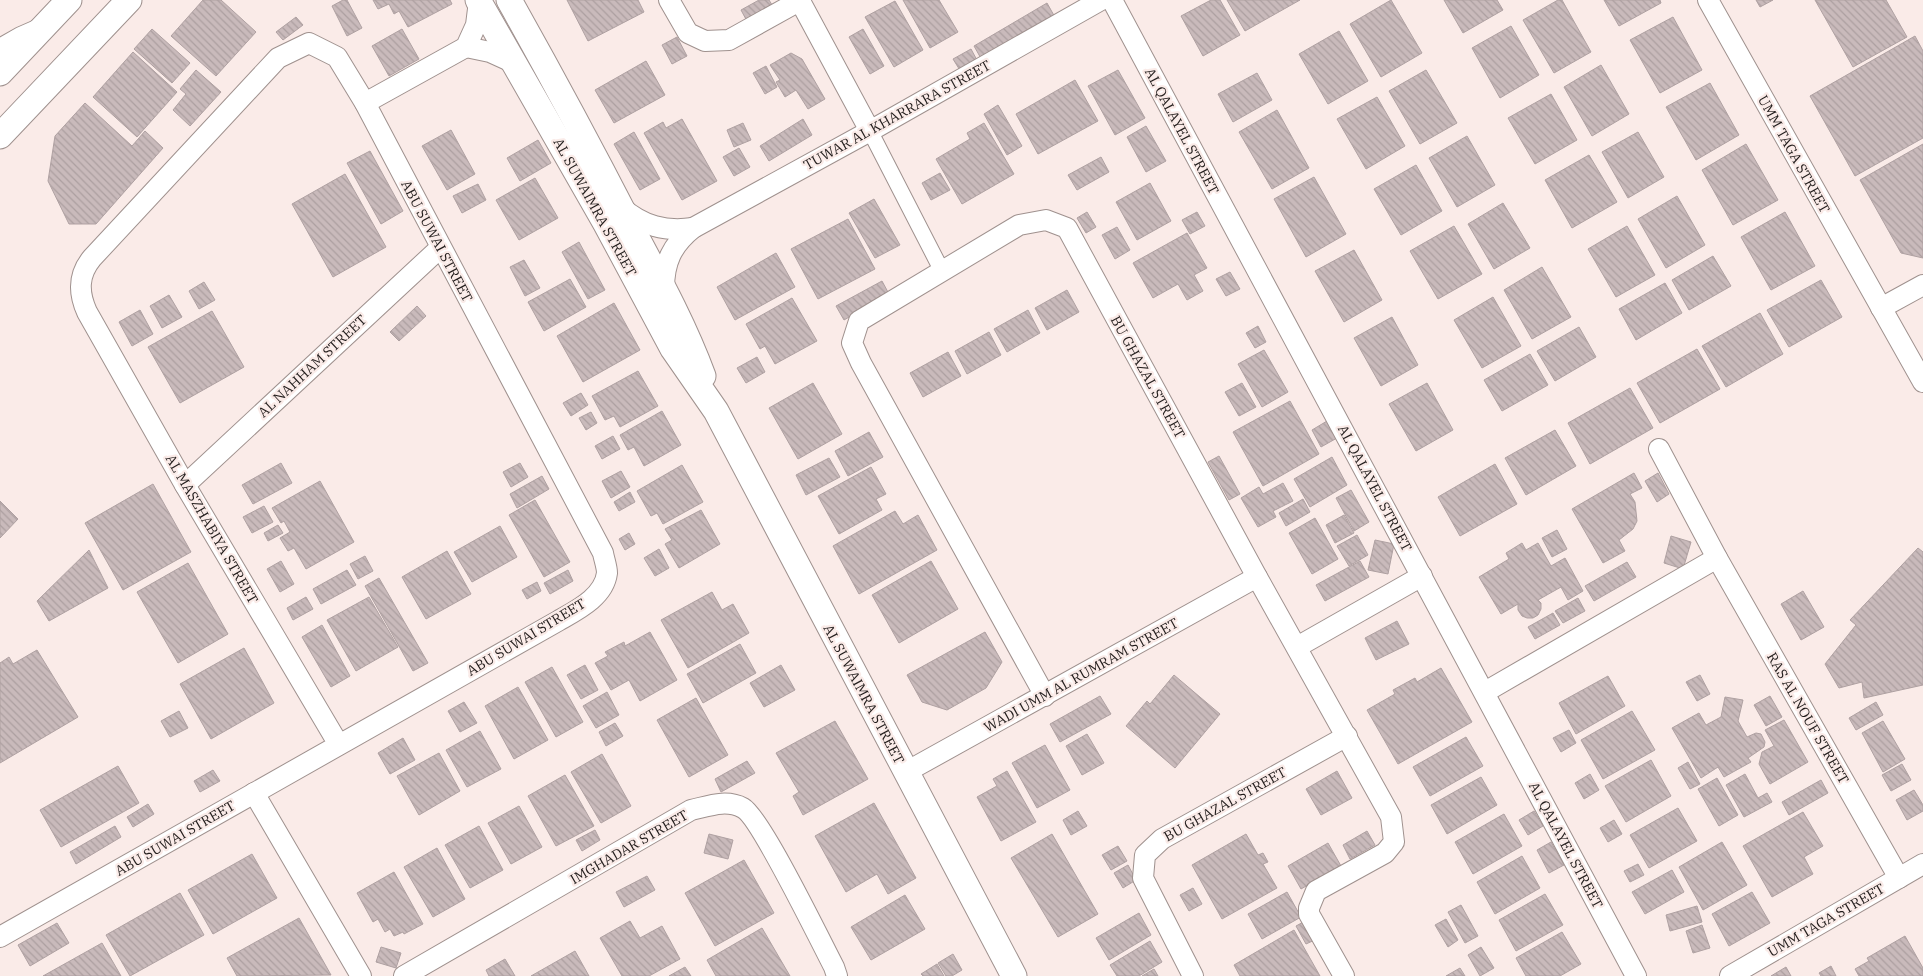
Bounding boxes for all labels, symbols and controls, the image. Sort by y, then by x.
street label: TUWAR AL KHARRARA STREET [800,56,994,174]
street label: AL QALAYEL STREET [1141,65,1223,197]
street label: UMM TAGA STREET [1754,92,1834,216]
street label: AL SUWAIMRA STREET [549,135,641,279]
street label: ABU SUWAI STREET [397,177,477,305]
street label: AL NAHHAM STREET [254,311,370,421]
street label: BU GHAZAL STREET [1107,313,1189,441]
street label: AL QALAYEL STREET [1334,422,1416,554]
street label: AL MASZHABIYA STREET [162,451,262,607]
street label: ABU SUWAI STREET [463,594,589,680]
street label: WADI UMM AL RUMRAM STREET [981,614,1181,736]
street label: AL SUWAIMRA STREET [820,621,908,767]
street label: RAS AL NOUF STREET [1763,649,1853,787]
street label: BU GHAZAL STREET [1161,763,1289,845]
street label: AL QALAYEL STREET [1525,779,1607,911]
street label: ABU SUWAI STREET [112,796,238,880]
street label: IMGHADAR STREET [567,806,691,888]
street label: UMM TAGA STREET [1764,879,1888,961]

